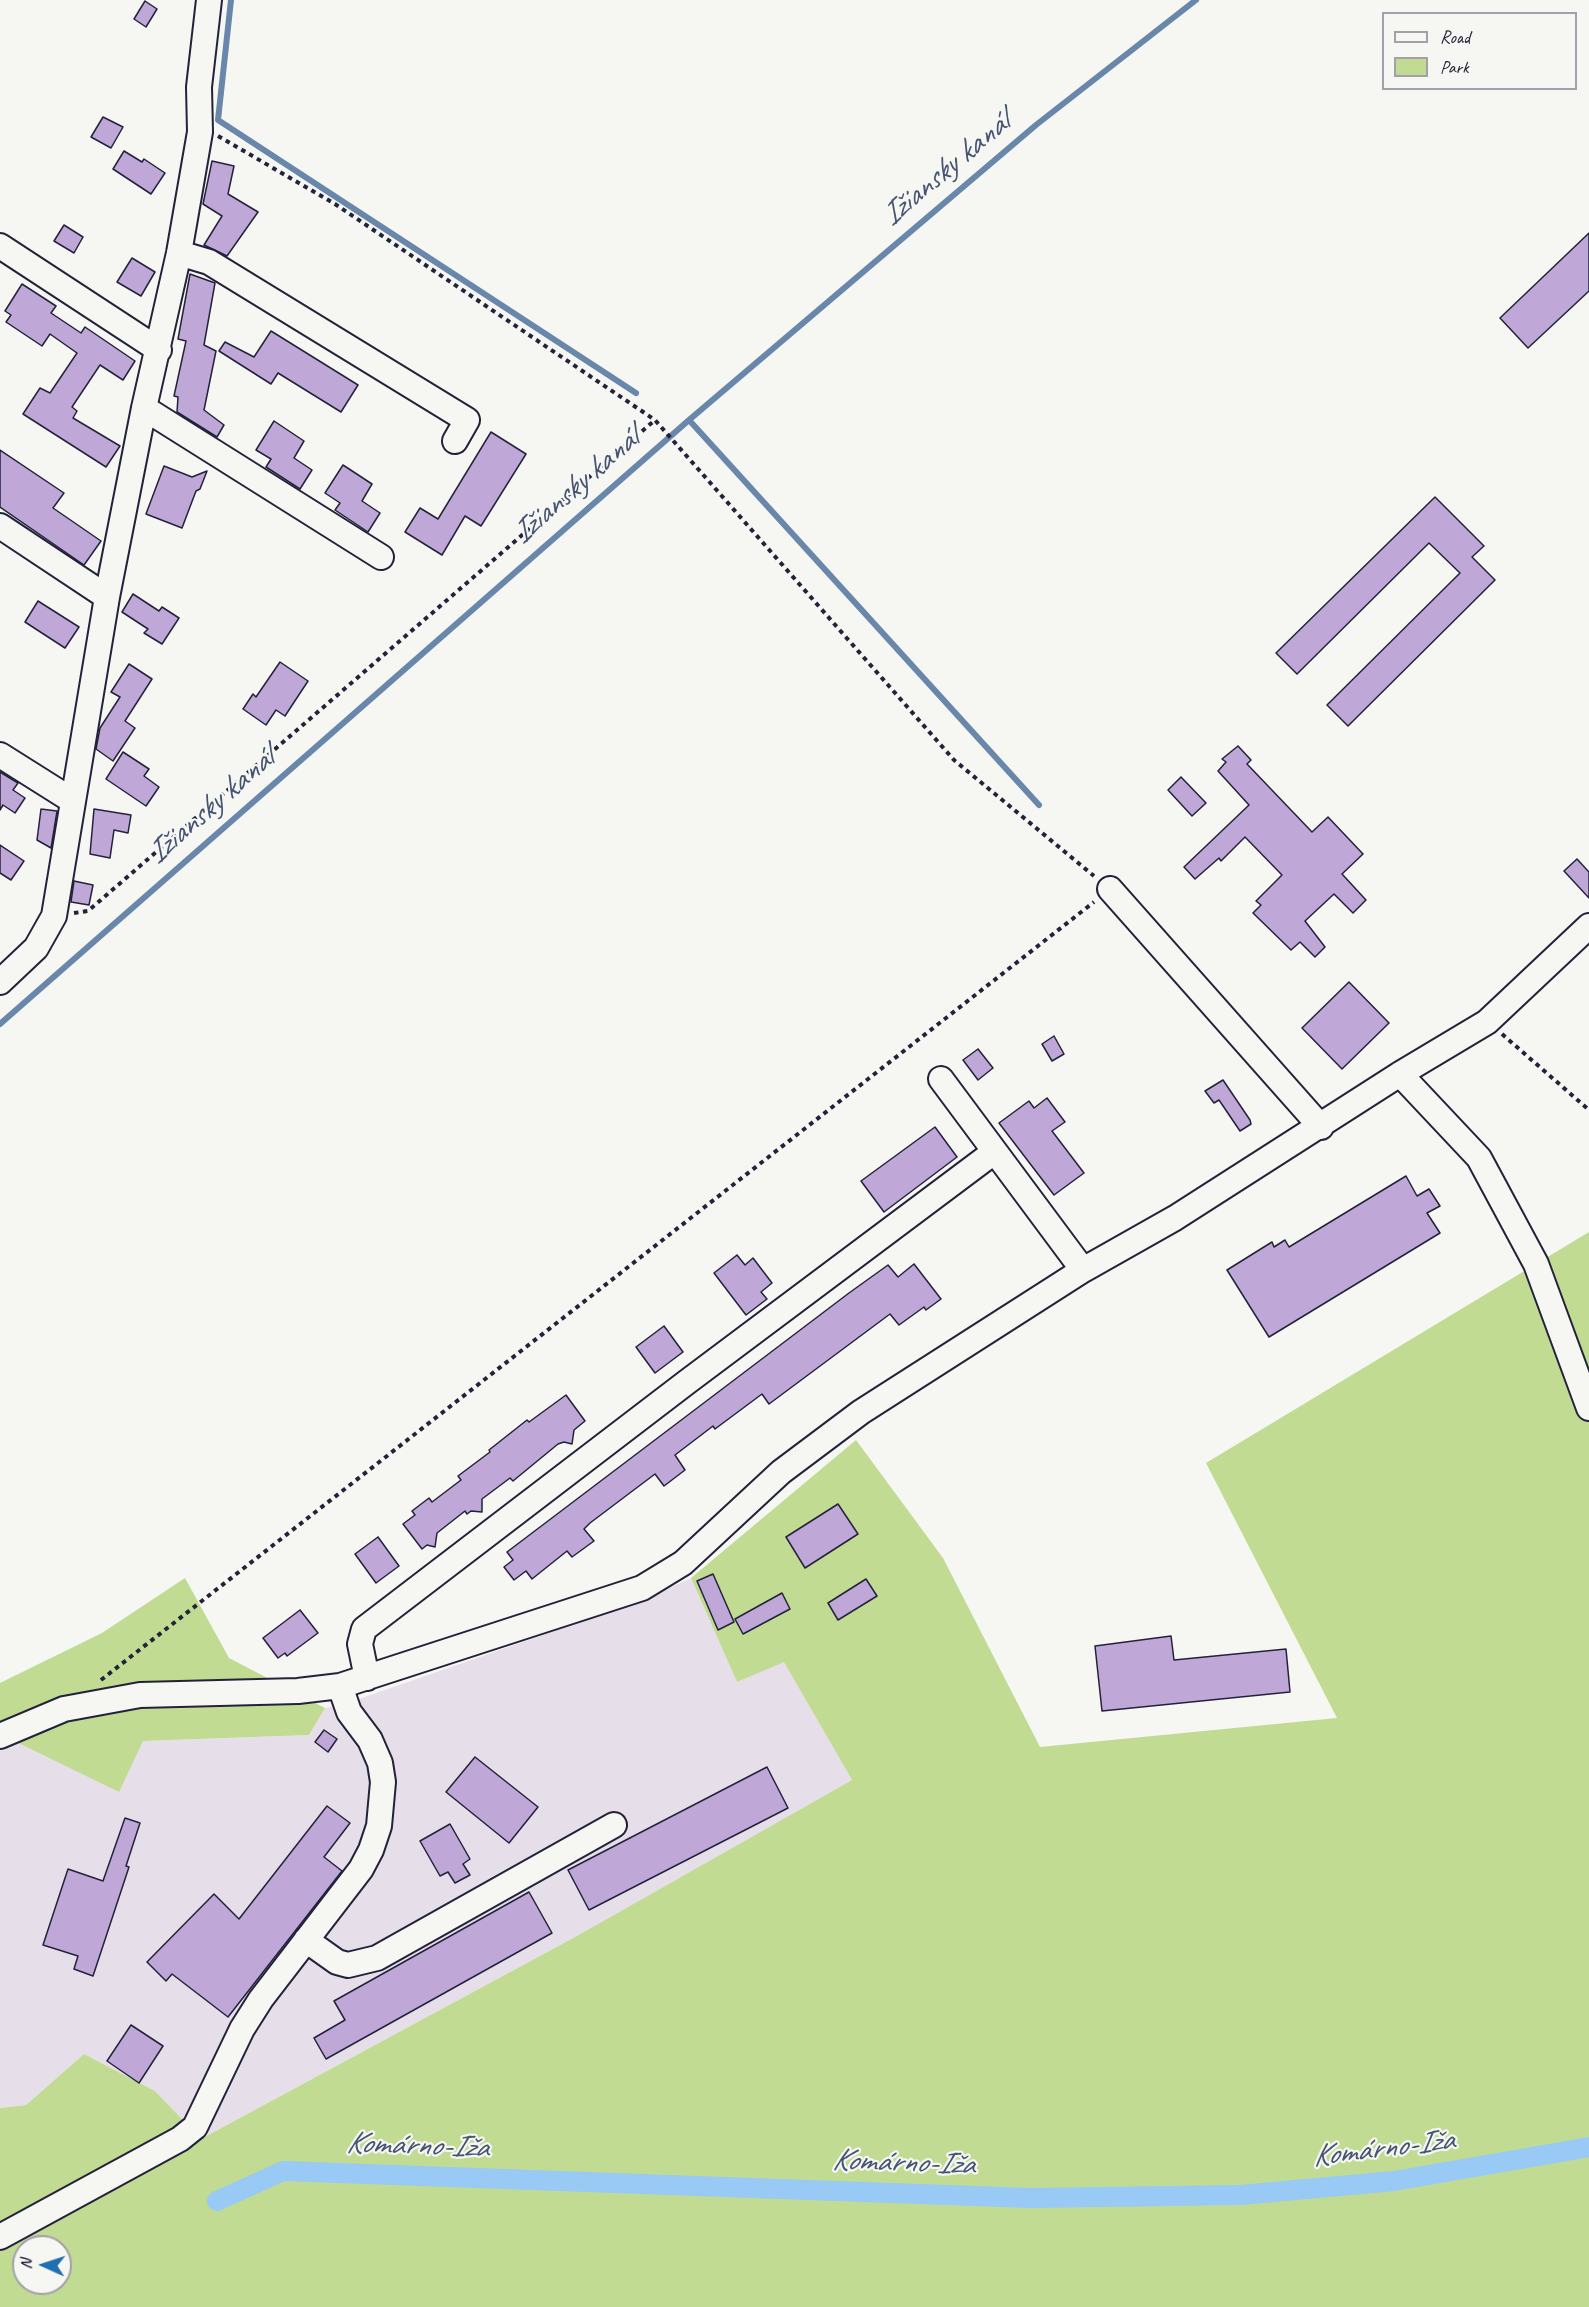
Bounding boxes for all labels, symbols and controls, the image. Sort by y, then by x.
legend [1382,12,1577,90]
text: Road [1440,26,1470,48]
text: Park [1440,56,1469,78]
water label: Ižiansky kanál [874,105,1018,235]
water label: Ižiansky kanál [504,421,648,553]
water label: Ižiansky kanál [139,741,283,873]
water label: Komárno-Iža [1310,2121,1456,2177]
water label: Komárno-Iža [345,2124,489,2168]
water label: Komárno-Iža [831,2141,975,2185]
north arrow [12,2235,72,2295]
text: N [16,2259,36,2270]

